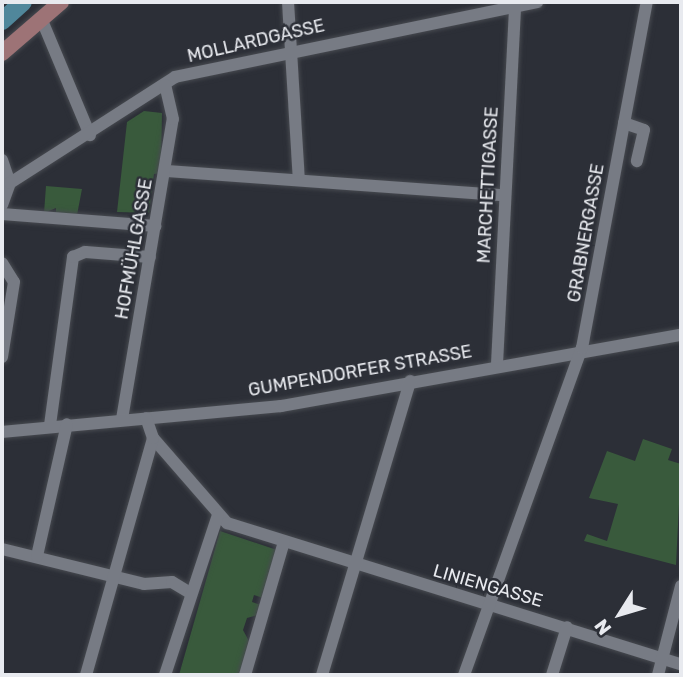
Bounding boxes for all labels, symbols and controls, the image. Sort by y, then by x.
street label: MOLLARDGASSE [185,15,327,67]
street label: MARCHETTIGASSE [473,106,503,264]
street label: GRABNERGASSE [563,162,609,304]
street label: HOFMÜHLGASSE [111,177,157,321]
street label: GUMPENDORFER STRASSE [247,341,473,401]
street label: LINIENGASSE [431,560,545,612]
north arrow [585,579,655,649]
text: N [590,615,616,639]

